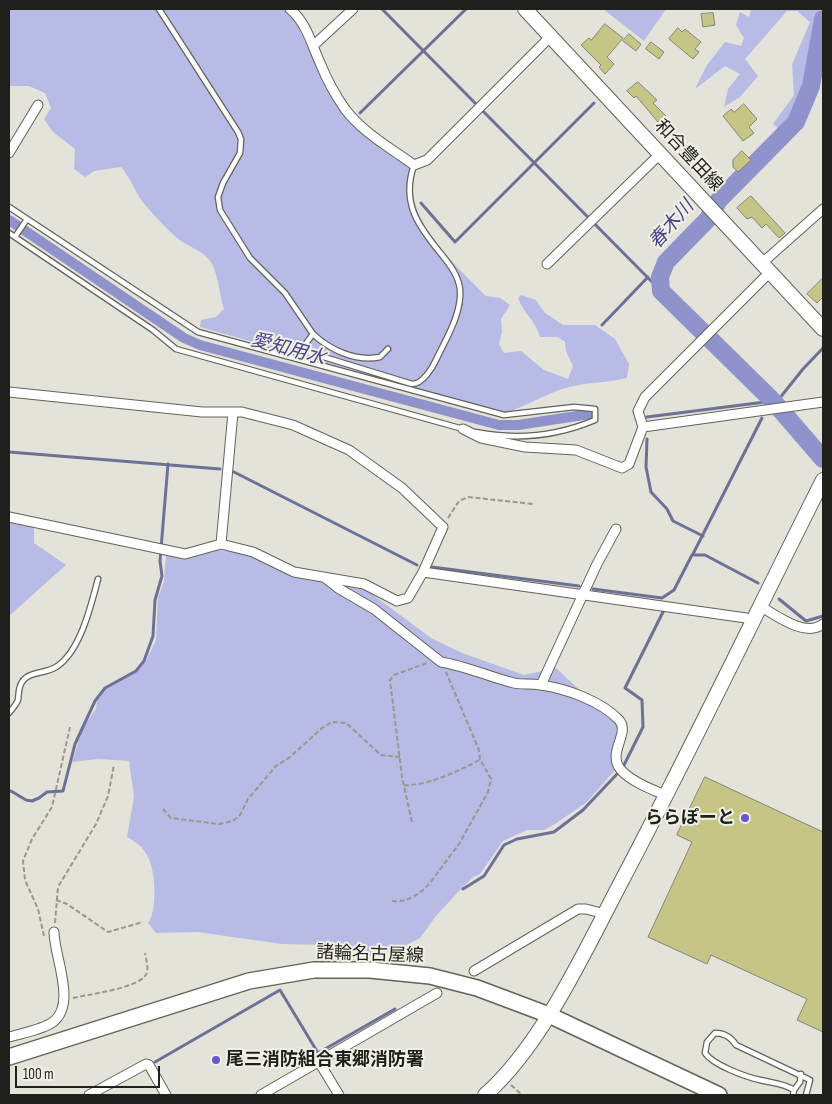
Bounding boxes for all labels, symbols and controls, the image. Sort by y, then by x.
street label: 和合豊田線 [649,116,727,196]
water label: 春木川 [645,196,699,254]
water label: 愛知用水 [248,329,328,371]
place label: ららぽーと [645,807,735,829]
marker: ららぽーと [739,812,751,824]
street label: 諸輪名古屋線 [316,942,424,968]
place label: 尾三消防組合東郷消防署 [226,1049,424,1071]
marker: 尾三消防組合東郷消防署 [210,1054,222,1066]
scale bar [18,1056,162,1088]
text: 100 m [23,1065,54,1084]

